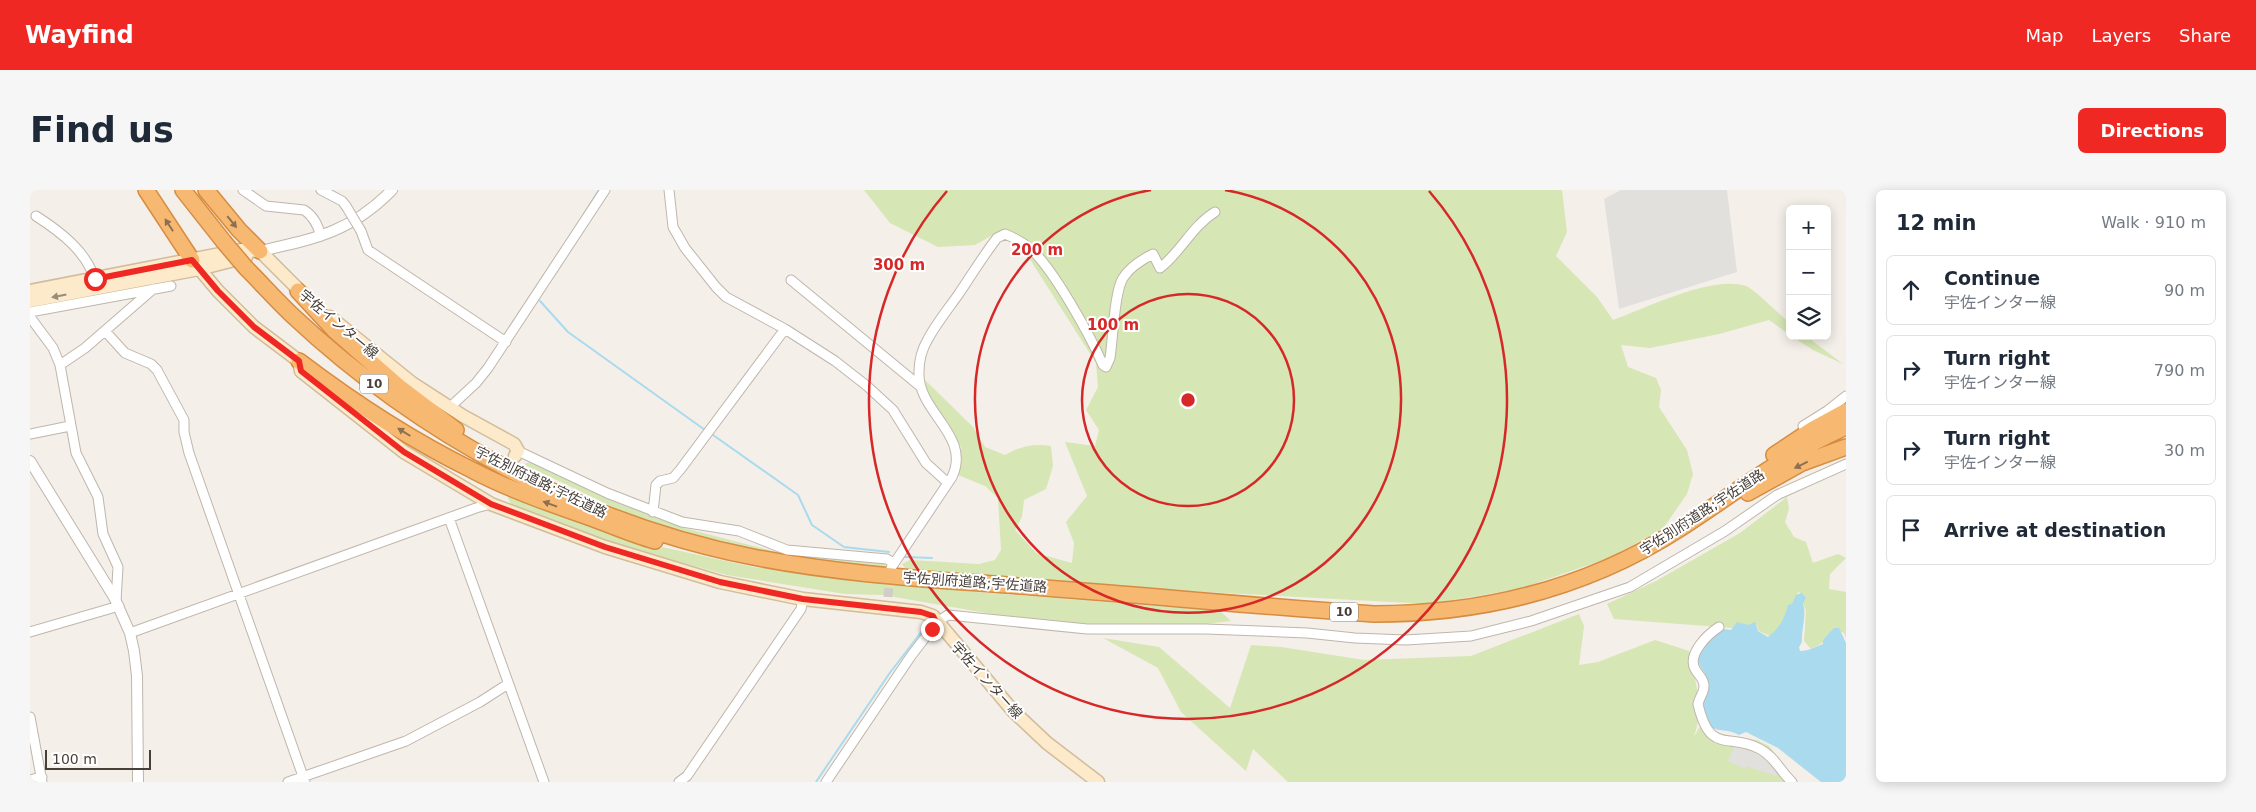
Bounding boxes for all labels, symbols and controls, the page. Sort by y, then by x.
text: Wayfind [25,21,134,49]
text: Map [2025,25,2063,46]
text: Layers [2091,25,2151,46]
text: Share [2179,25,2231,46]
button: Directions [2078,108,2226,153]
text: Find us [30,110,174,150]
map controls [1786,205,1831,340]
button: + [1786,205,1831,250]
text: 12 min [1896,211,1977,235]
text: Walk · 910 m [2101,213,2206,232]
one-way arrow [226,215,237,228]
one-way arrow [164,218,174,232]
text: 200 m [1011,241,1063,259]
button: − [1786,250,1831,295]
text: 300 m [873,256,925,274]
text: Continue [1944,267,2040,289]
route start [84,268,107,291]
icon: ahead [1897,276,1925,304]
text: 90 m [2164,281,2205,300]
street label: 宇佐インター線 [296,286,382,362]
one-way arrow [51,292,67,300]
text: 宇佐インター線 [1944,293,2056,312]
button: layers [1786,295,1831,340]
text: 100 m [1087,316,1139,334]
text: Turn right [1944,347,2050,369]
icon: right [1897,356,1925,384]
text: 790 m [2154,361,2205,380]
text: 宇佐インター線 [1944,373,2056,392]
road number: 10 [360,374,388,393]
centre of rings [1179,391,1197,409]
text: Turn right [1944,427,2050,449]
one-way arrow [397,428,410,437]
icon: right [1897,436,1925,464]
text: 30 m [2164,441,2205,460]
street label: 宇佐別府道路;宇佐道路 [472,443,610,521]
text: 宇佐インター線 [1944,453,2056,472]
one-way arrow [1794,461,1808,469]
street label: 宇佐別府道路;宇佐道路 [1637,466,1767,558]
one-way arrow [542,500,557,507]
icon: arrive [1897,516,1925,544]
text: Arrive at destination [1944,519,2166,541]
street label: 宇佐別府道路;宇佐道路 [902,569,1048,595]
road number: 10 [1330,602,1358,622]
route end [921,618,944,641]
street label: 宇佐インター線 [948,638,1026,722]
scale bar [45,747,151,770]
text: 100 m [52,751,97,767]

